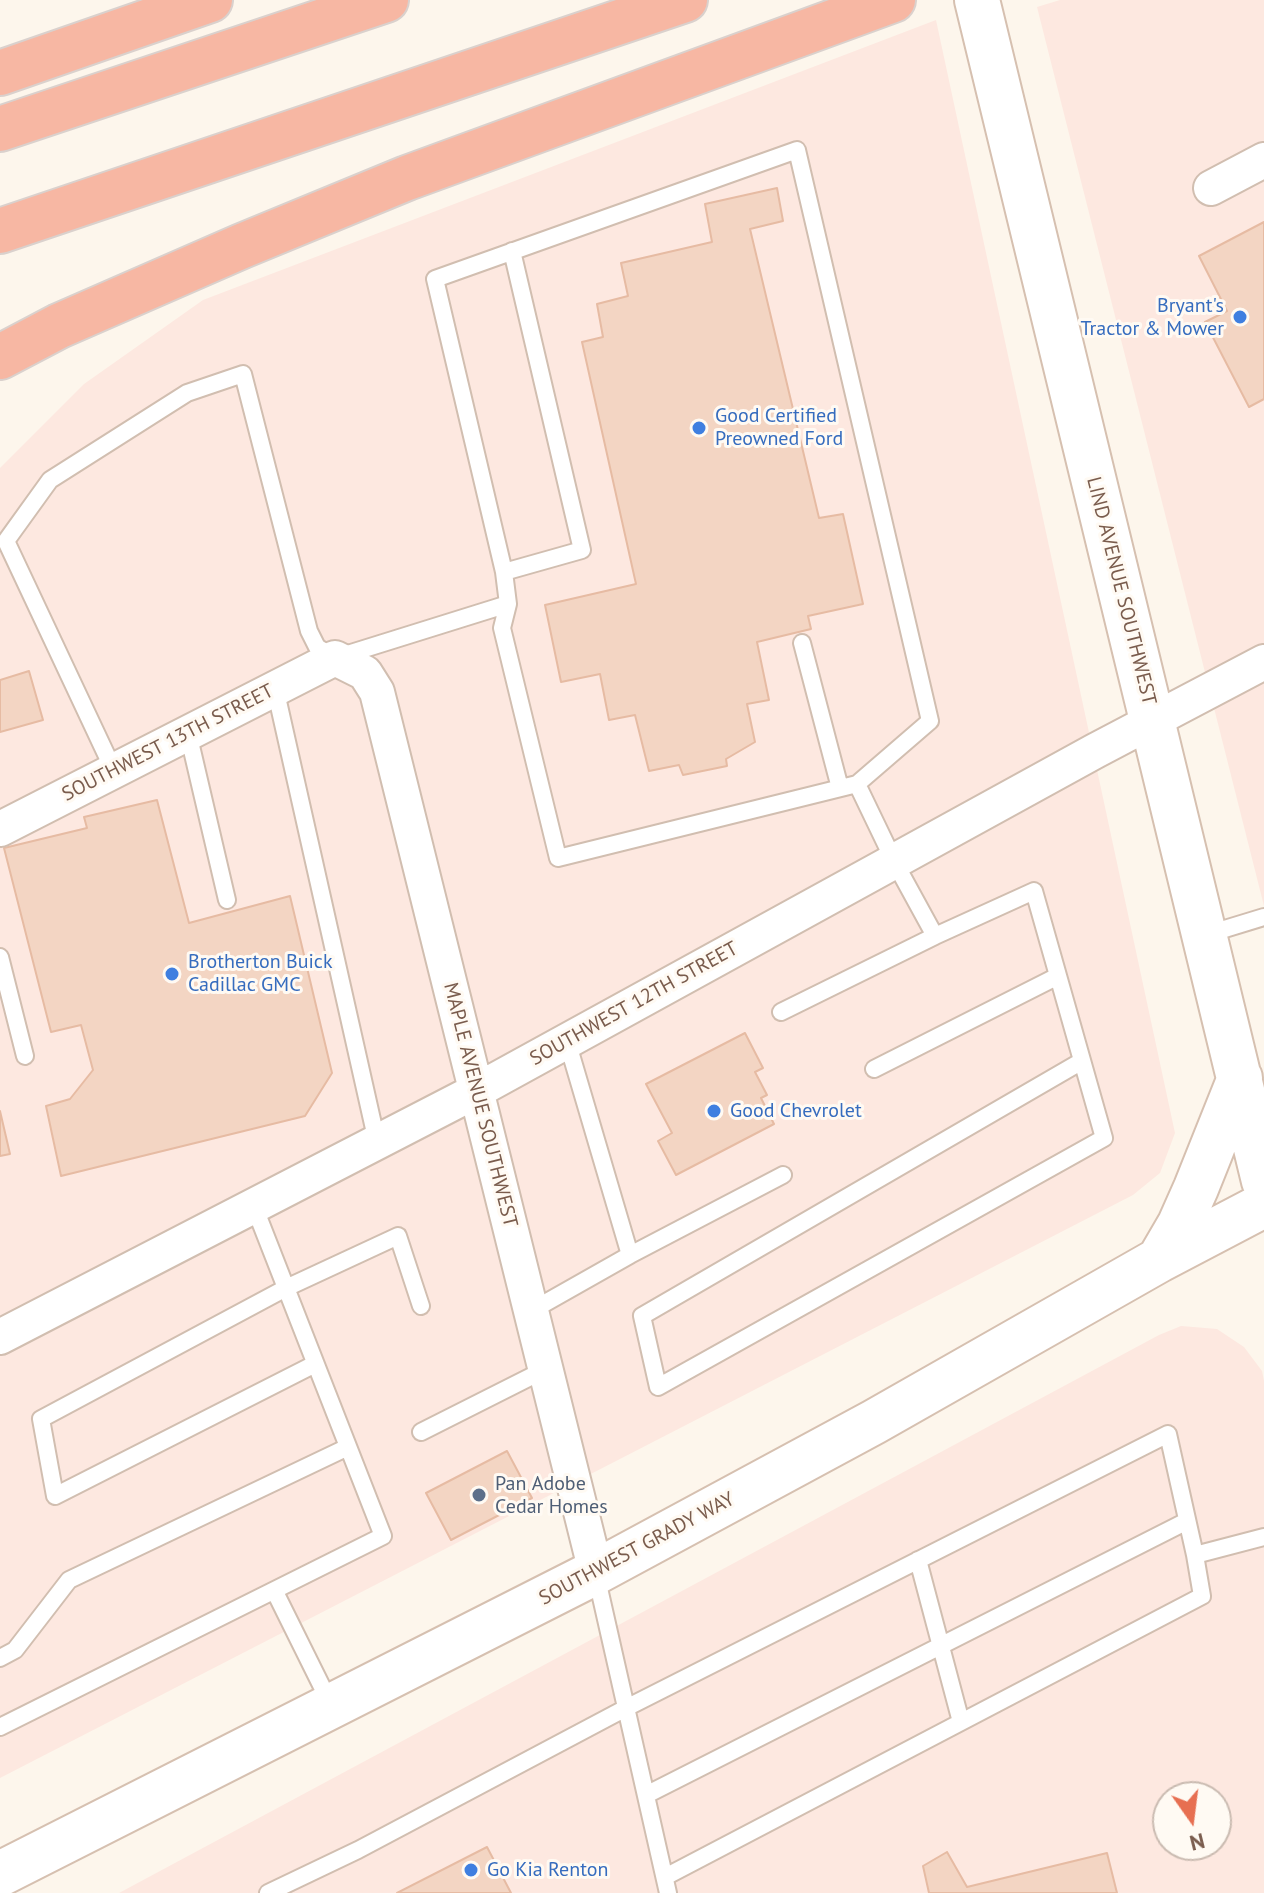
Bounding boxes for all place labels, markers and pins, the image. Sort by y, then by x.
place label: Bryant's Tractor & Mower [1080,294,1224,341]
marker: Bryant's Tractor & Mower [1231,308,1249,326]
place label: Good Certified Preowned Ford [715,404,843,451]
marker: Good Certified Preowned Ford [690,419,708,437]
place label: Brotherton Buick Cadillac GMC [188,950,332,997]
marker: Brotherton Buick Cadillac GMC [163,965,181,983]
place label: Good Chevrolet [730,1099,862,1123]
marker: Good Chevrolet [705,1102,723,1120]
place label: Pan Adobe Cedar Homes [495,1472,608,1519]
marker: Pan Adobe Cedar Homes [470,1486,488,1504]
place label: Go Kia Renton [487,1858,608,1882]
marker: Go Kia Renton [462,1861,480,1879]

